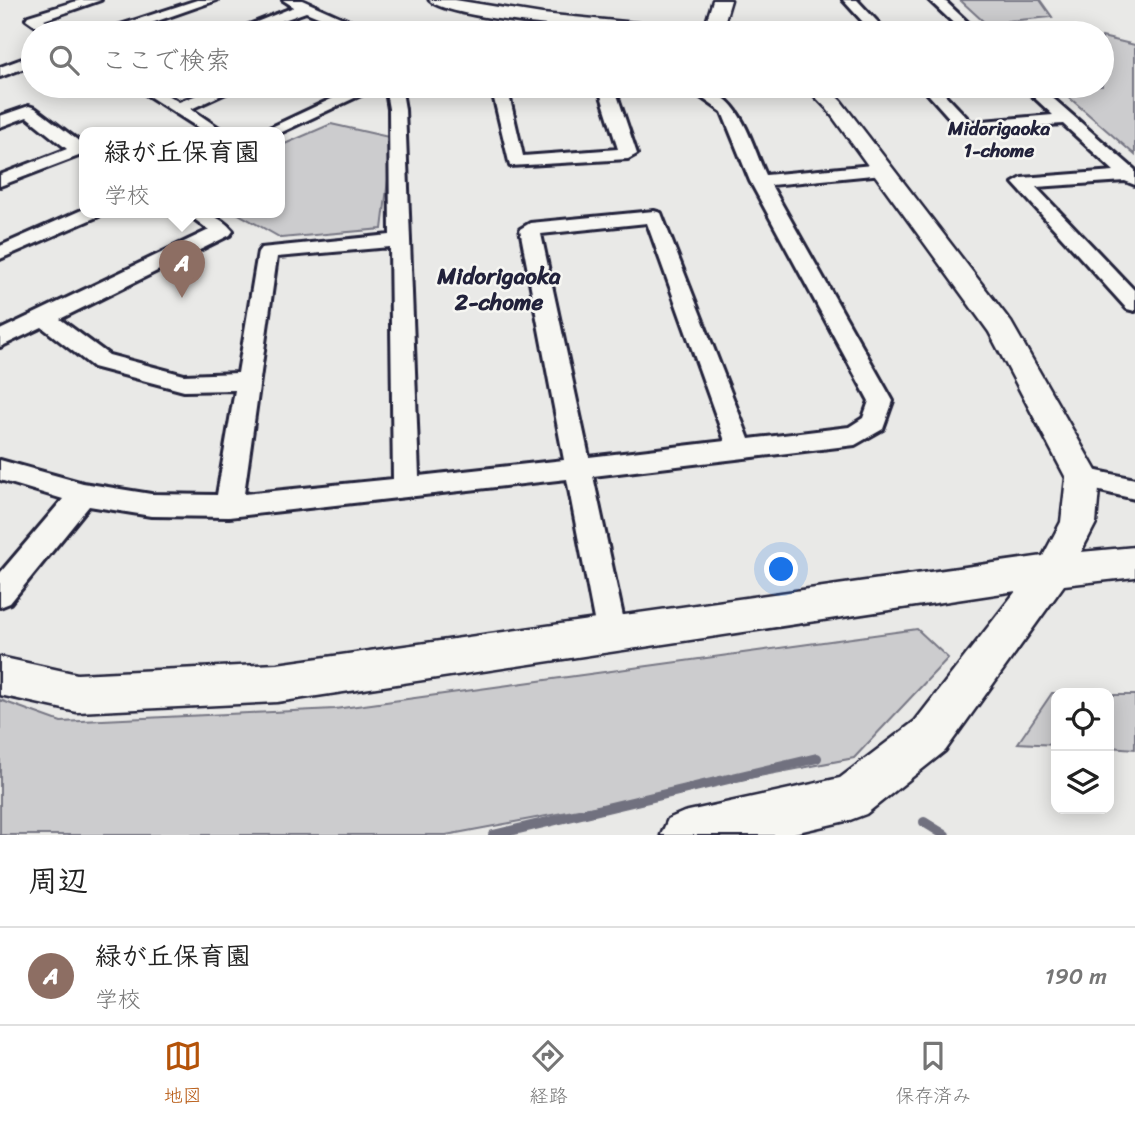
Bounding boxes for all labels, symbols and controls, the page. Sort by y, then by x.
search box [21,21,1114,98]
text: ここで検索 [101,37,231,83]
icon: search [45,41,83,79]
district label: Midorigaoka 1-chome [947,112,1050,167]
popup [79,127,285,218]
text: 緑が丘保育園 [104,129,260,175]
text: 学校 [104,175,150,216]
pin: A [159,240,205,298]
district label: Midorigaoka 2-chome [436,256,561,323]
your location [764,552,798,586]
map controls [1051,688,1114,814]
button: locate [1051,688,1114,751]
button: layers [1051,751,1114,814]
text: 周辺 [28,854,88,908]
text: 緑が丘保育園 [95,933,251,979]
text: A [43,956,59,997]
text: 190 m [1045,956,1107,997]
text: 学校 [95,979,141,1020]
tab: 地図 [164,1037,202,1112]
tab: 経路 [529,1037,567,1112]
tab: 保存済み [895,1037,971,1112]

